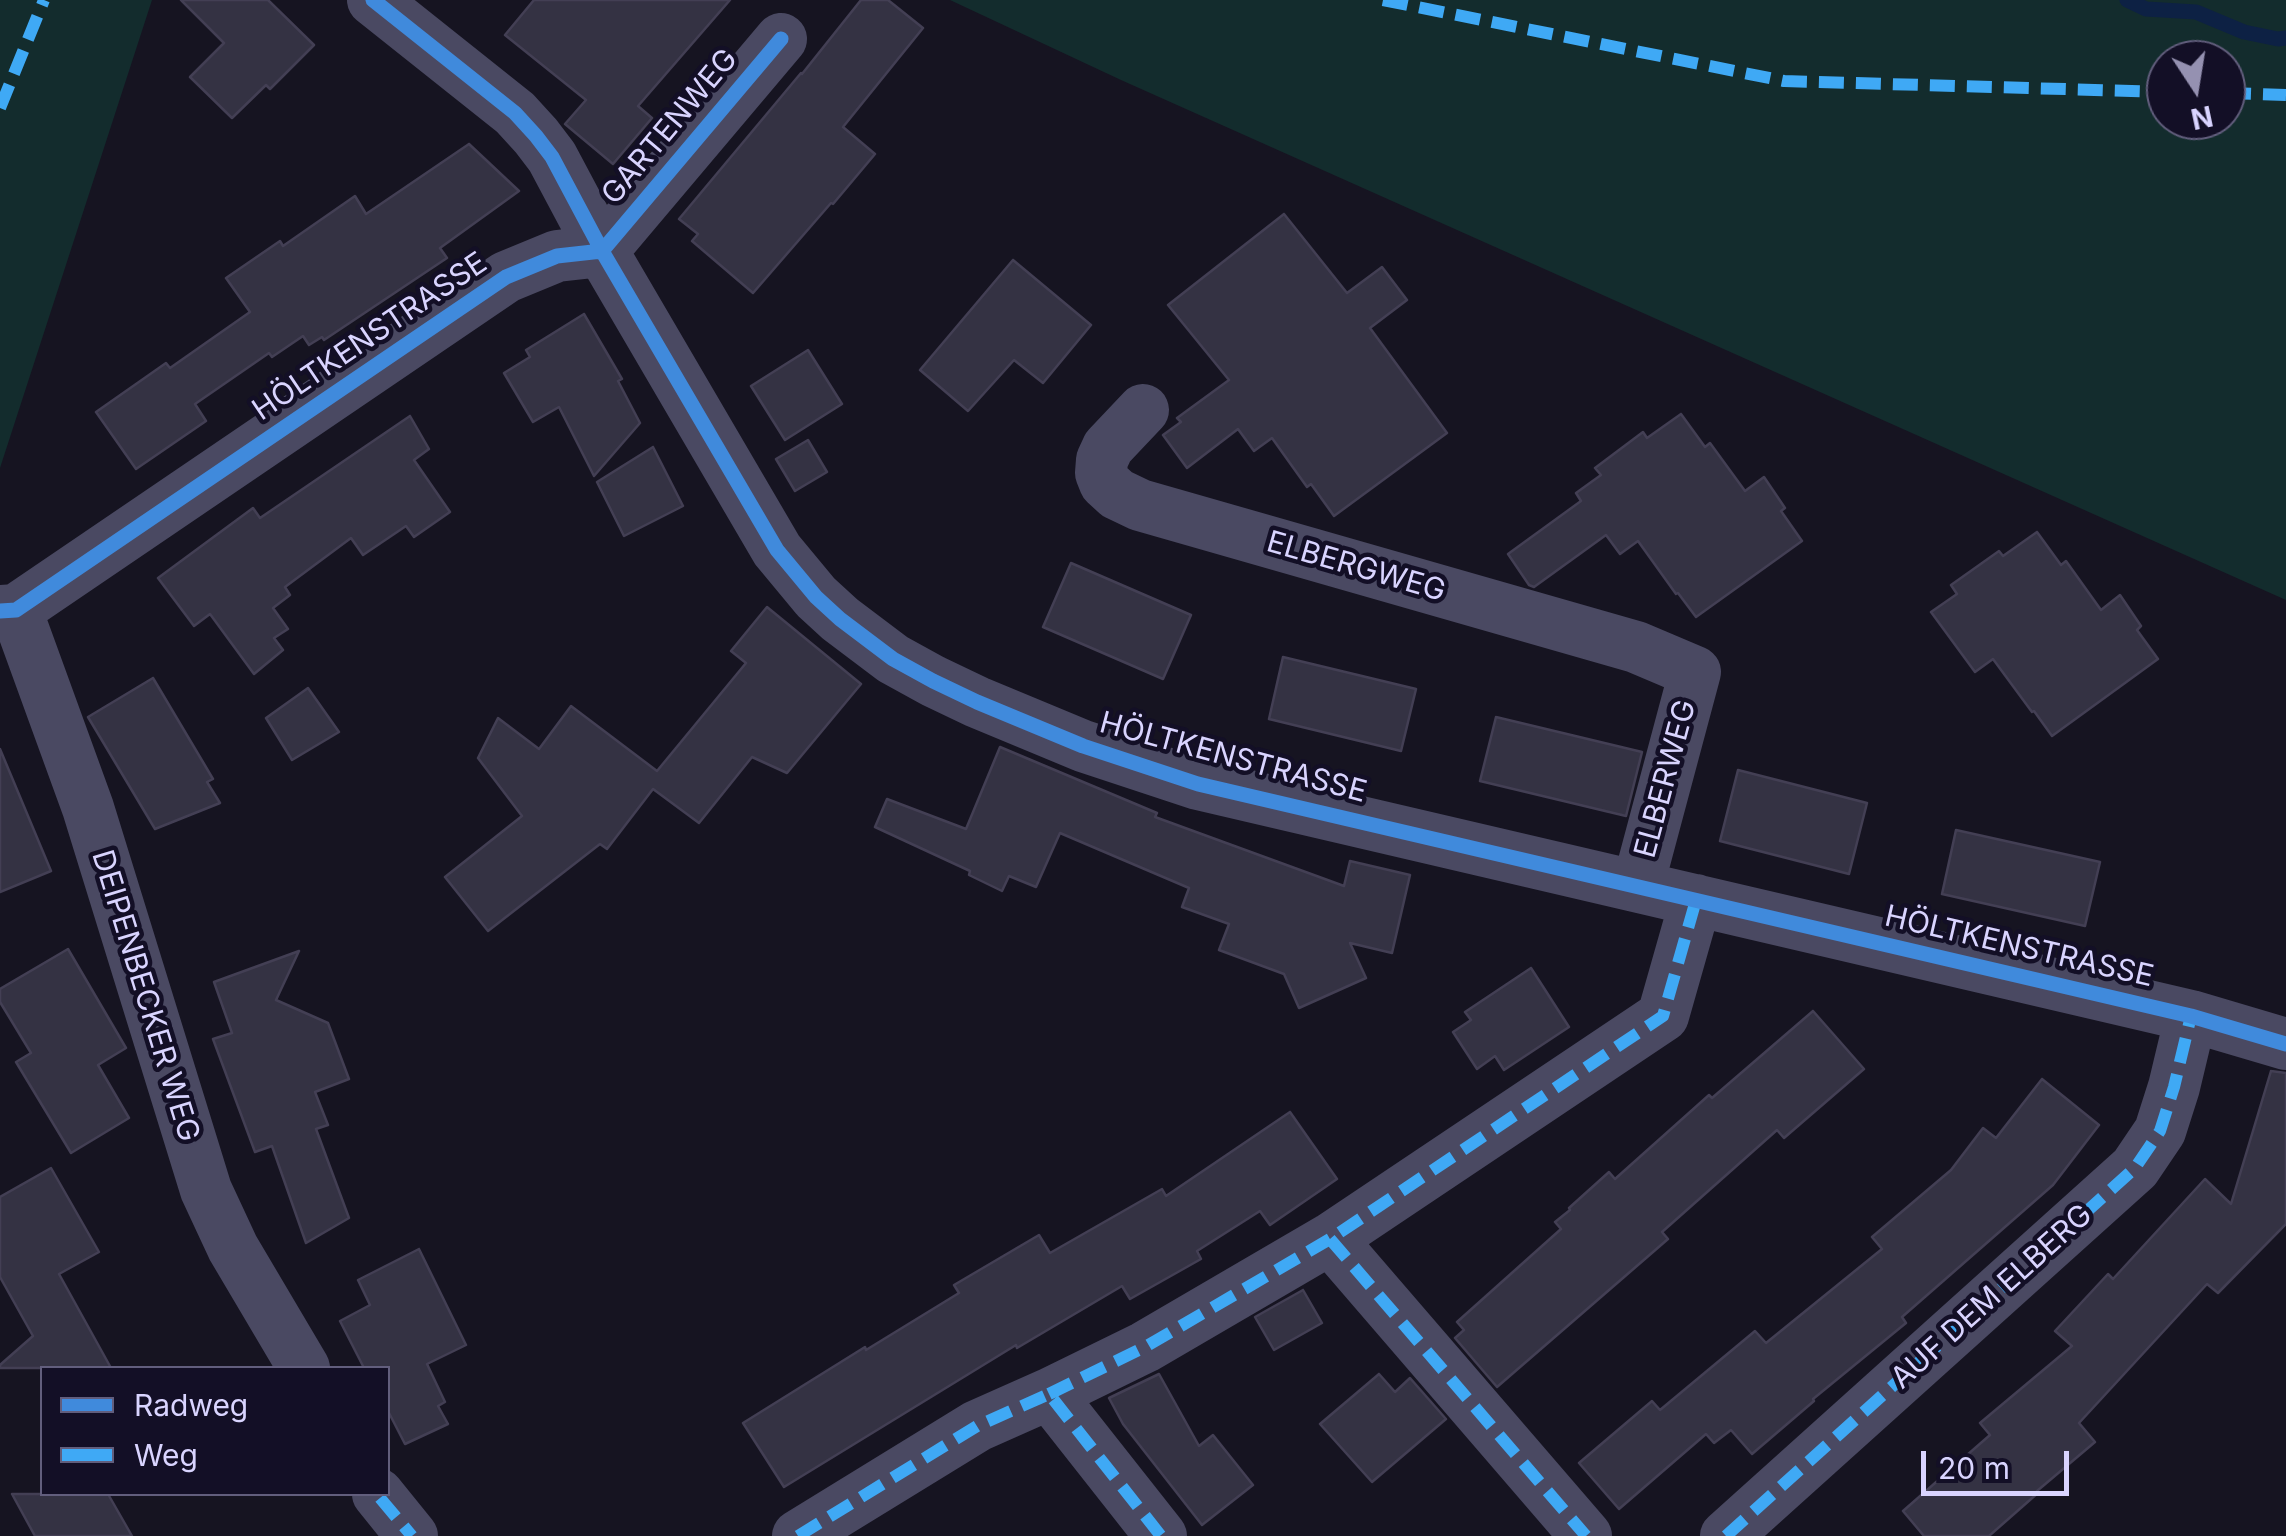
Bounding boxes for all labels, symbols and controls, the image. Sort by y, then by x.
north arrow [2146,40,2246,140]
street label: GARTENWEG [595,42,745,212]
text: N [2188,99,2216,136]
street label: HÖLTKENSTRASSE [246,245,494,429]
street label: ELBERGWEG [1262,524,1450,610]
street label: ELBERWEG [1628,696,1704,862]
street label: HÖLTKENSTRASSE [1096,705,1370,811]
street label: DEIPENBECKER WEG [83,846,207,1146]
street label: HÖLTKENSTRASSE [1881,899,2157,995]
street label: AUF DEM ELBERG [1884,1197,2100,1397]
legend [40,1366,390,1496]
text: Radweg [134,1387,248,1423]
scale bar [1926,1431,2074,1493]
text: Weg [134,1437,198,1473]
text: 20 m [1938,1450,2010,1486]

